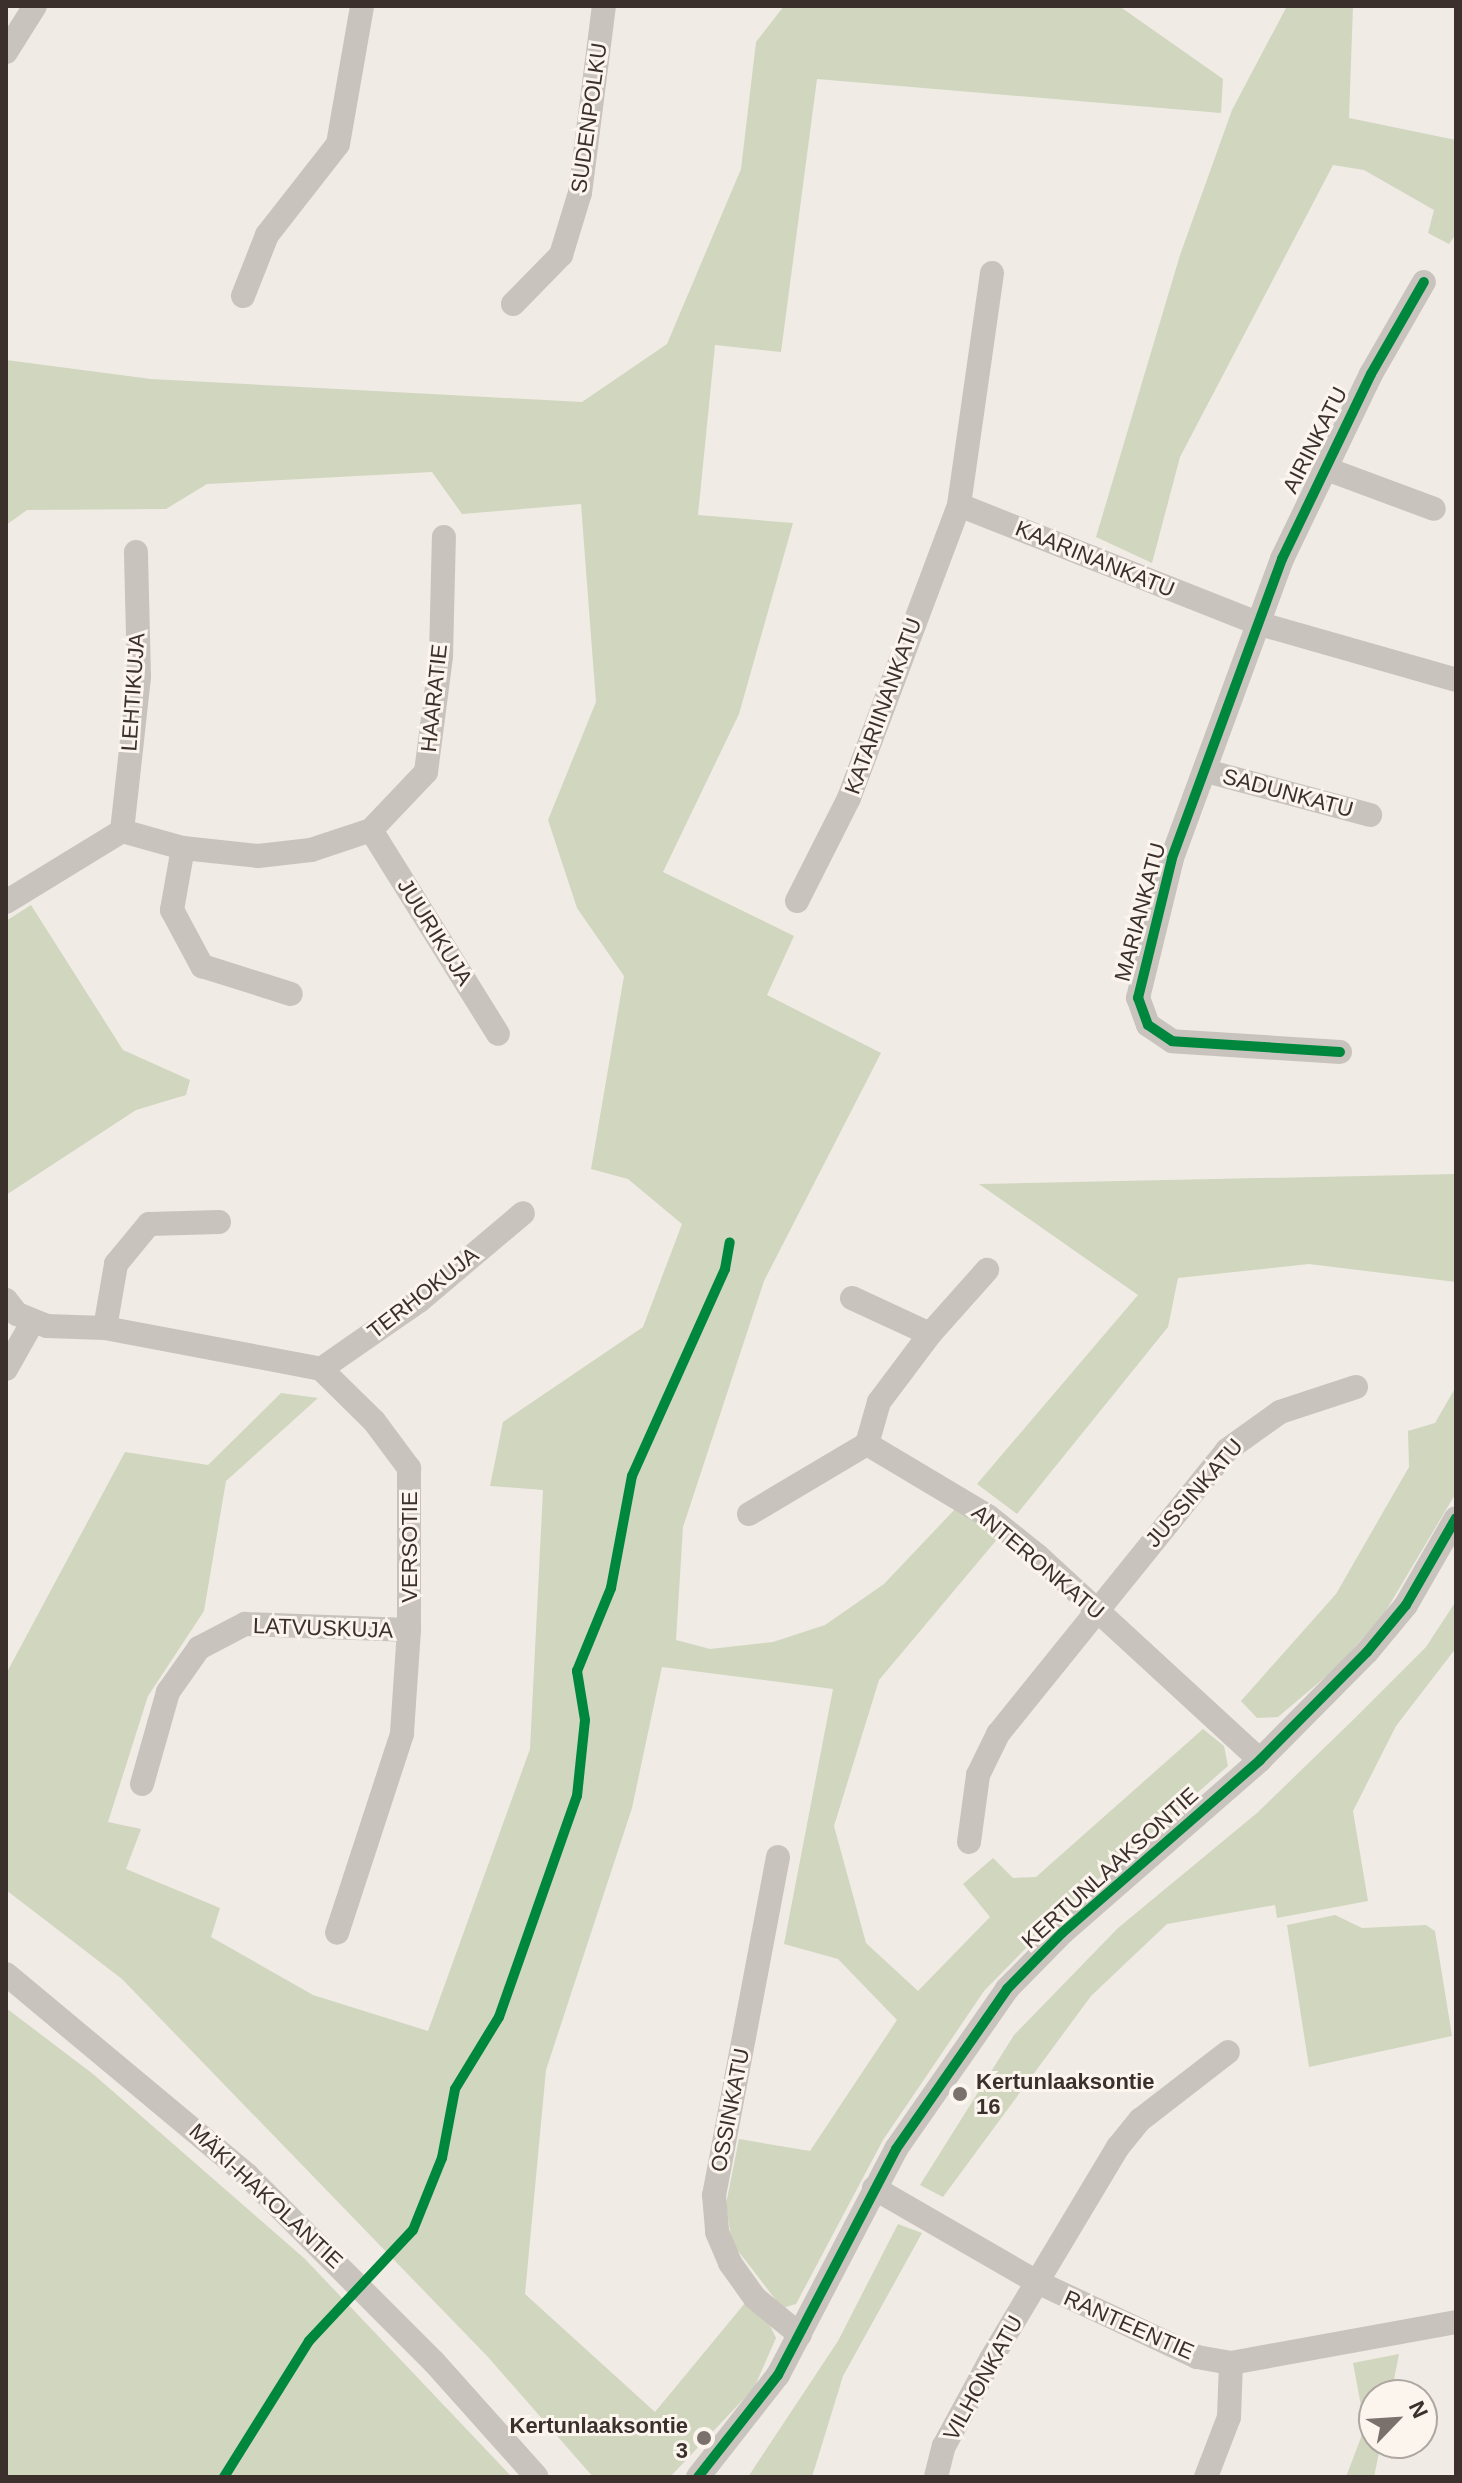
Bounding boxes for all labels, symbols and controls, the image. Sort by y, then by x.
street label: SUDENPOLKU [565,41,613,195]
street label: AIRINKATU [1277,382,1353,498]
street label: KAARINANKATU [1011,515,1179,603]
street label: KATARIINANKATU [839,614,927,798]
street label: LEHTIKUJA [116,632,150,752]
street label: HAARATIE [415,643,453,753]
street label: SADUNKATU [1220,763,1356,823]
street label: MARIANKATU [1109,840,1171,984]
street label: JUURIKUJA [392,874,478,990]
street label: TERHOKUJA [362,1242,484,1344]
street label: JUSSINKATU [1140,1433,1248,1553]
street label: VERSOTIE [397,1491,423,1603]
street label: ANTERONKATU [966,1499,1110,1625]
street label: LATVUSKUJA [252,1612,394,1644]
street label: KERTUNLAAKSONTIE [1016,1782,1204,1954]
street label: OSSINKATU [705,2046,755,2174]
place label: Kertunlaaksontie 16 [976,2068,1154,2120]
marker: Kertunlaaksontie 16 [951,2085,969,2103]
street label: MÄKI-HAKOLANTIE [184,2118,348,2274]
street label: RANTEENTIE [1060,2285,1198,2365]
street label: VILHONKATU [938,2311,1028,2445]
north arrow [1358,2379,1438,2459]
text: N [1404,2397,1433,2422]
place label: Kertunlaaksontie 3 [510,2412,688,2464]
marker: Kertunlaaksontie 3 [695,2429,713,2447]

